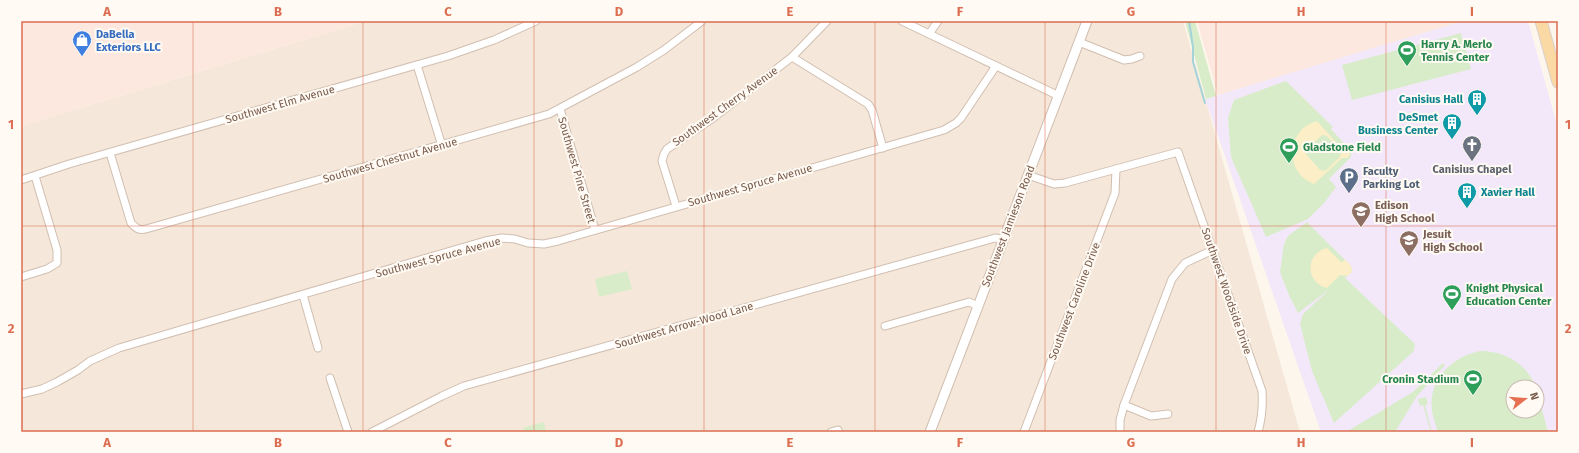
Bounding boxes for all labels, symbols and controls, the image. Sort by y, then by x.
text: A [102,4,111,19]
text: B [274,4,282,19]
text: C [444,4,452,19]
text: D [615,4,624,19]
text: E [787,4,794,19]
text: F [957,4,964,19]
text: G [1127,4,1135,19]
text: H [1297,4,1305,19]
text: I [1470,4,1474,19]
place label: DaBella Exteriors LLC [96,28,161,54]
shop icon: DaBella Exteriors LLC [71,29,93,57]
place label: Harry A. Merlo Tennis Center [1421,38,1493,64]
sports icon: Harry A. Merlo Tennis Center [1396,39,1418,67]
street label: Southwest Cherry Avenue [670,64,780,149]
street label: Southwest Elm Avenue [224,83,336,126]
building icon: Canisius Hall [1466,88,1488,116]
place label: Canisius Hall [1399,93,1464,106]
place label: DeSmet Business Center [1358,111,1439,137]
building icon: DeSmet Business Center [1441,112,1463,140]
street label: Southwest Pine Street [555,116,598,225]
text: 1 [8,117,14,132]
text: 1 [1565,117,1571,132]
church icon: Canisius Chapel [1461,134,1483,162]
street label: Southwest Chestnut Avenue [322,135,459,186]
sports icon: Gladstone Field [1278,136,1300,164]
place label: Gladstone Field [1303,141,1381,154]
street label: Southwest Spruce Avenue [686,161,814,209]
street label: Southwest Jamieson Road [979,163,1038,289]
place label: Canisius Chapel [1433,163,1512,176]
place label: Faculty Parking Lot [1363,165,1420,191]
parking icon: Faculty Parking Lot [1338,166,1360,194]
building icon: Xavier Hall [1456,181,1478,209]
place label: Xavier Hall [1480,186,1536,199]
place label: Edison High School [1375,199,1435,225]
school or university icon: Edison High School [1350,200,1372,228]
street label: Southwest Woodside Drive [1199,226,1254,356]
place label: Jesuit High School [1422,228,1483,254]
school or university icon: Jesuit High School [1398,229,1420,257]
street label: Southwest Spruce Avenue [374,235,502,280]
street label: Southwest Caroline Drive [1046,241,1103,362]
place label: Knight Physical Education Center [1466,282,1552,308]
sports icon: Knight Physical Education Center [1441,283,1463,311]
street label: Southwest Arrow-Wood Lane [613,299,755,352]
text: 2 [8,321,15,336]
text: 2 [1565,321,1572,336]
sports icon: Cronin Stadium [1462,368,1484,396]
place label: Cronin Stadium [1382,373,1459,386]
north arrow [1505,379,1545,419]
text: N [1527,391,1541,402]
text: A [102,435,111,450]
text: B [274,435,282,450]
text: C [444,435,452,450]
text: D [615,435,624,450]
text: E [787,435,794,450]
text: F [957,435,964,450]
text: G [1127,435,1135,450]
text: H [1297,435,1305,450]
text: I [1470,435,1474,450]

